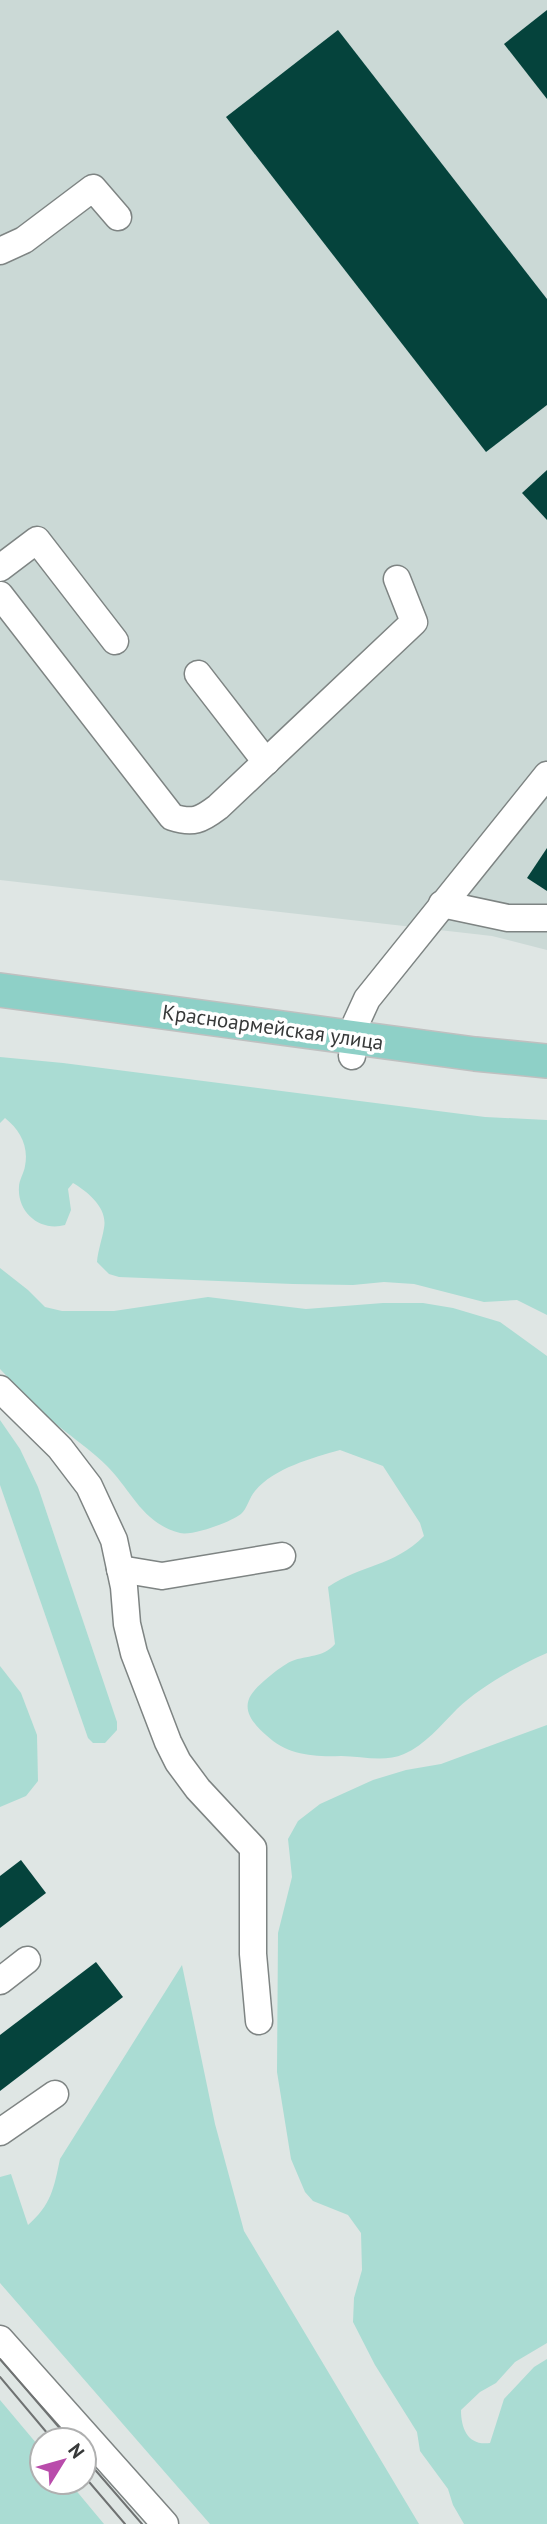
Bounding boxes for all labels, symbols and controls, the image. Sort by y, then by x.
street label: Красноармейская улица [161,998,385,1056]
north arrow [28,2426,98,2496]
text: N [63,2439,90,2463]

